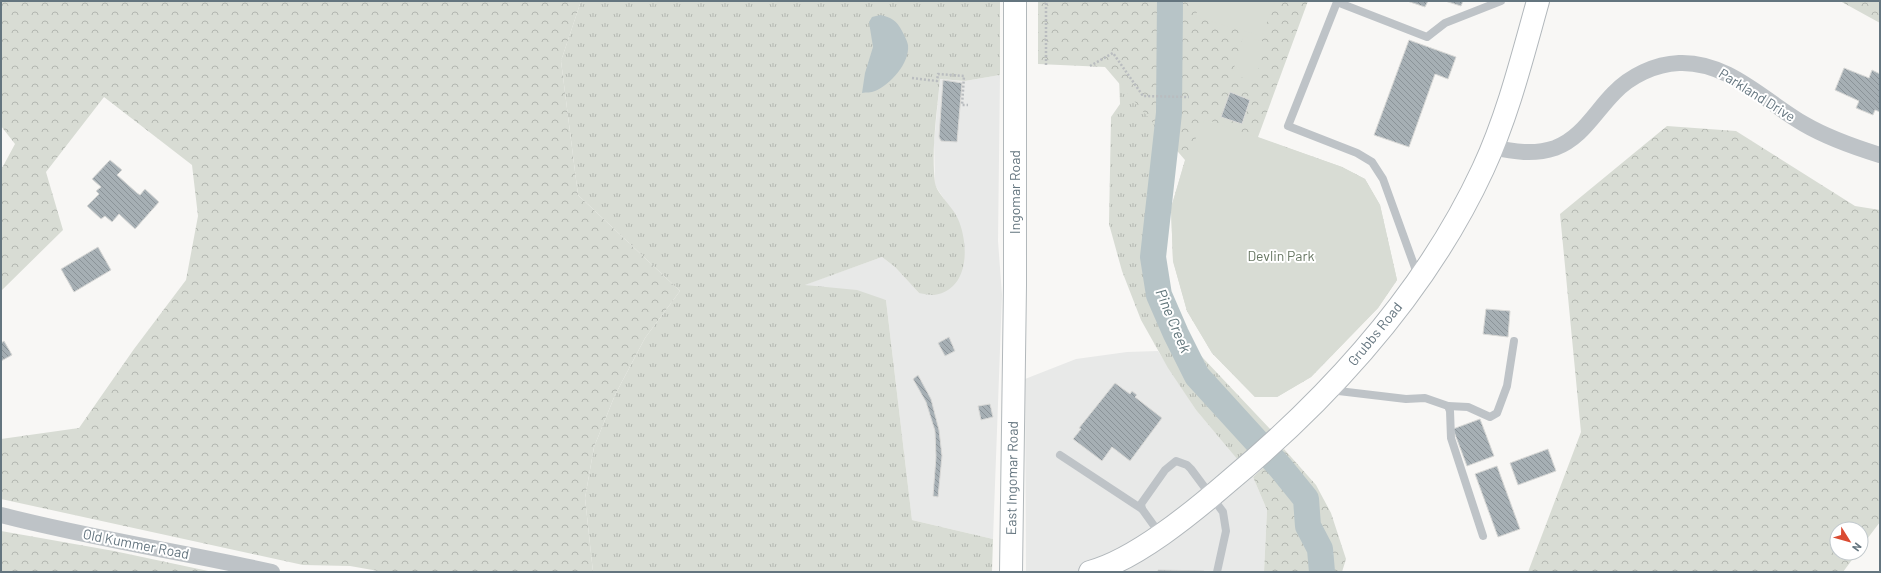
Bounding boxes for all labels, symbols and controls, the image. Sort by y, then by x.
street label: Parkland Drive [1716,64,1799,125]
street label: Ingomar Road [1006,150,1023,234]
park label: Devlin Park [1247,247,1315,264]
water label: Pine Creek [1152,286,1196,356]
street label: Grubbs Road [1344,298,1405,369]
street label: East Ingomar Road [1002,421,1021,535]
north arrow [1829,521,1869,561]
street label: Old Kummer Road [82,525,191,562]
text: N [1850,540,1865,554]

